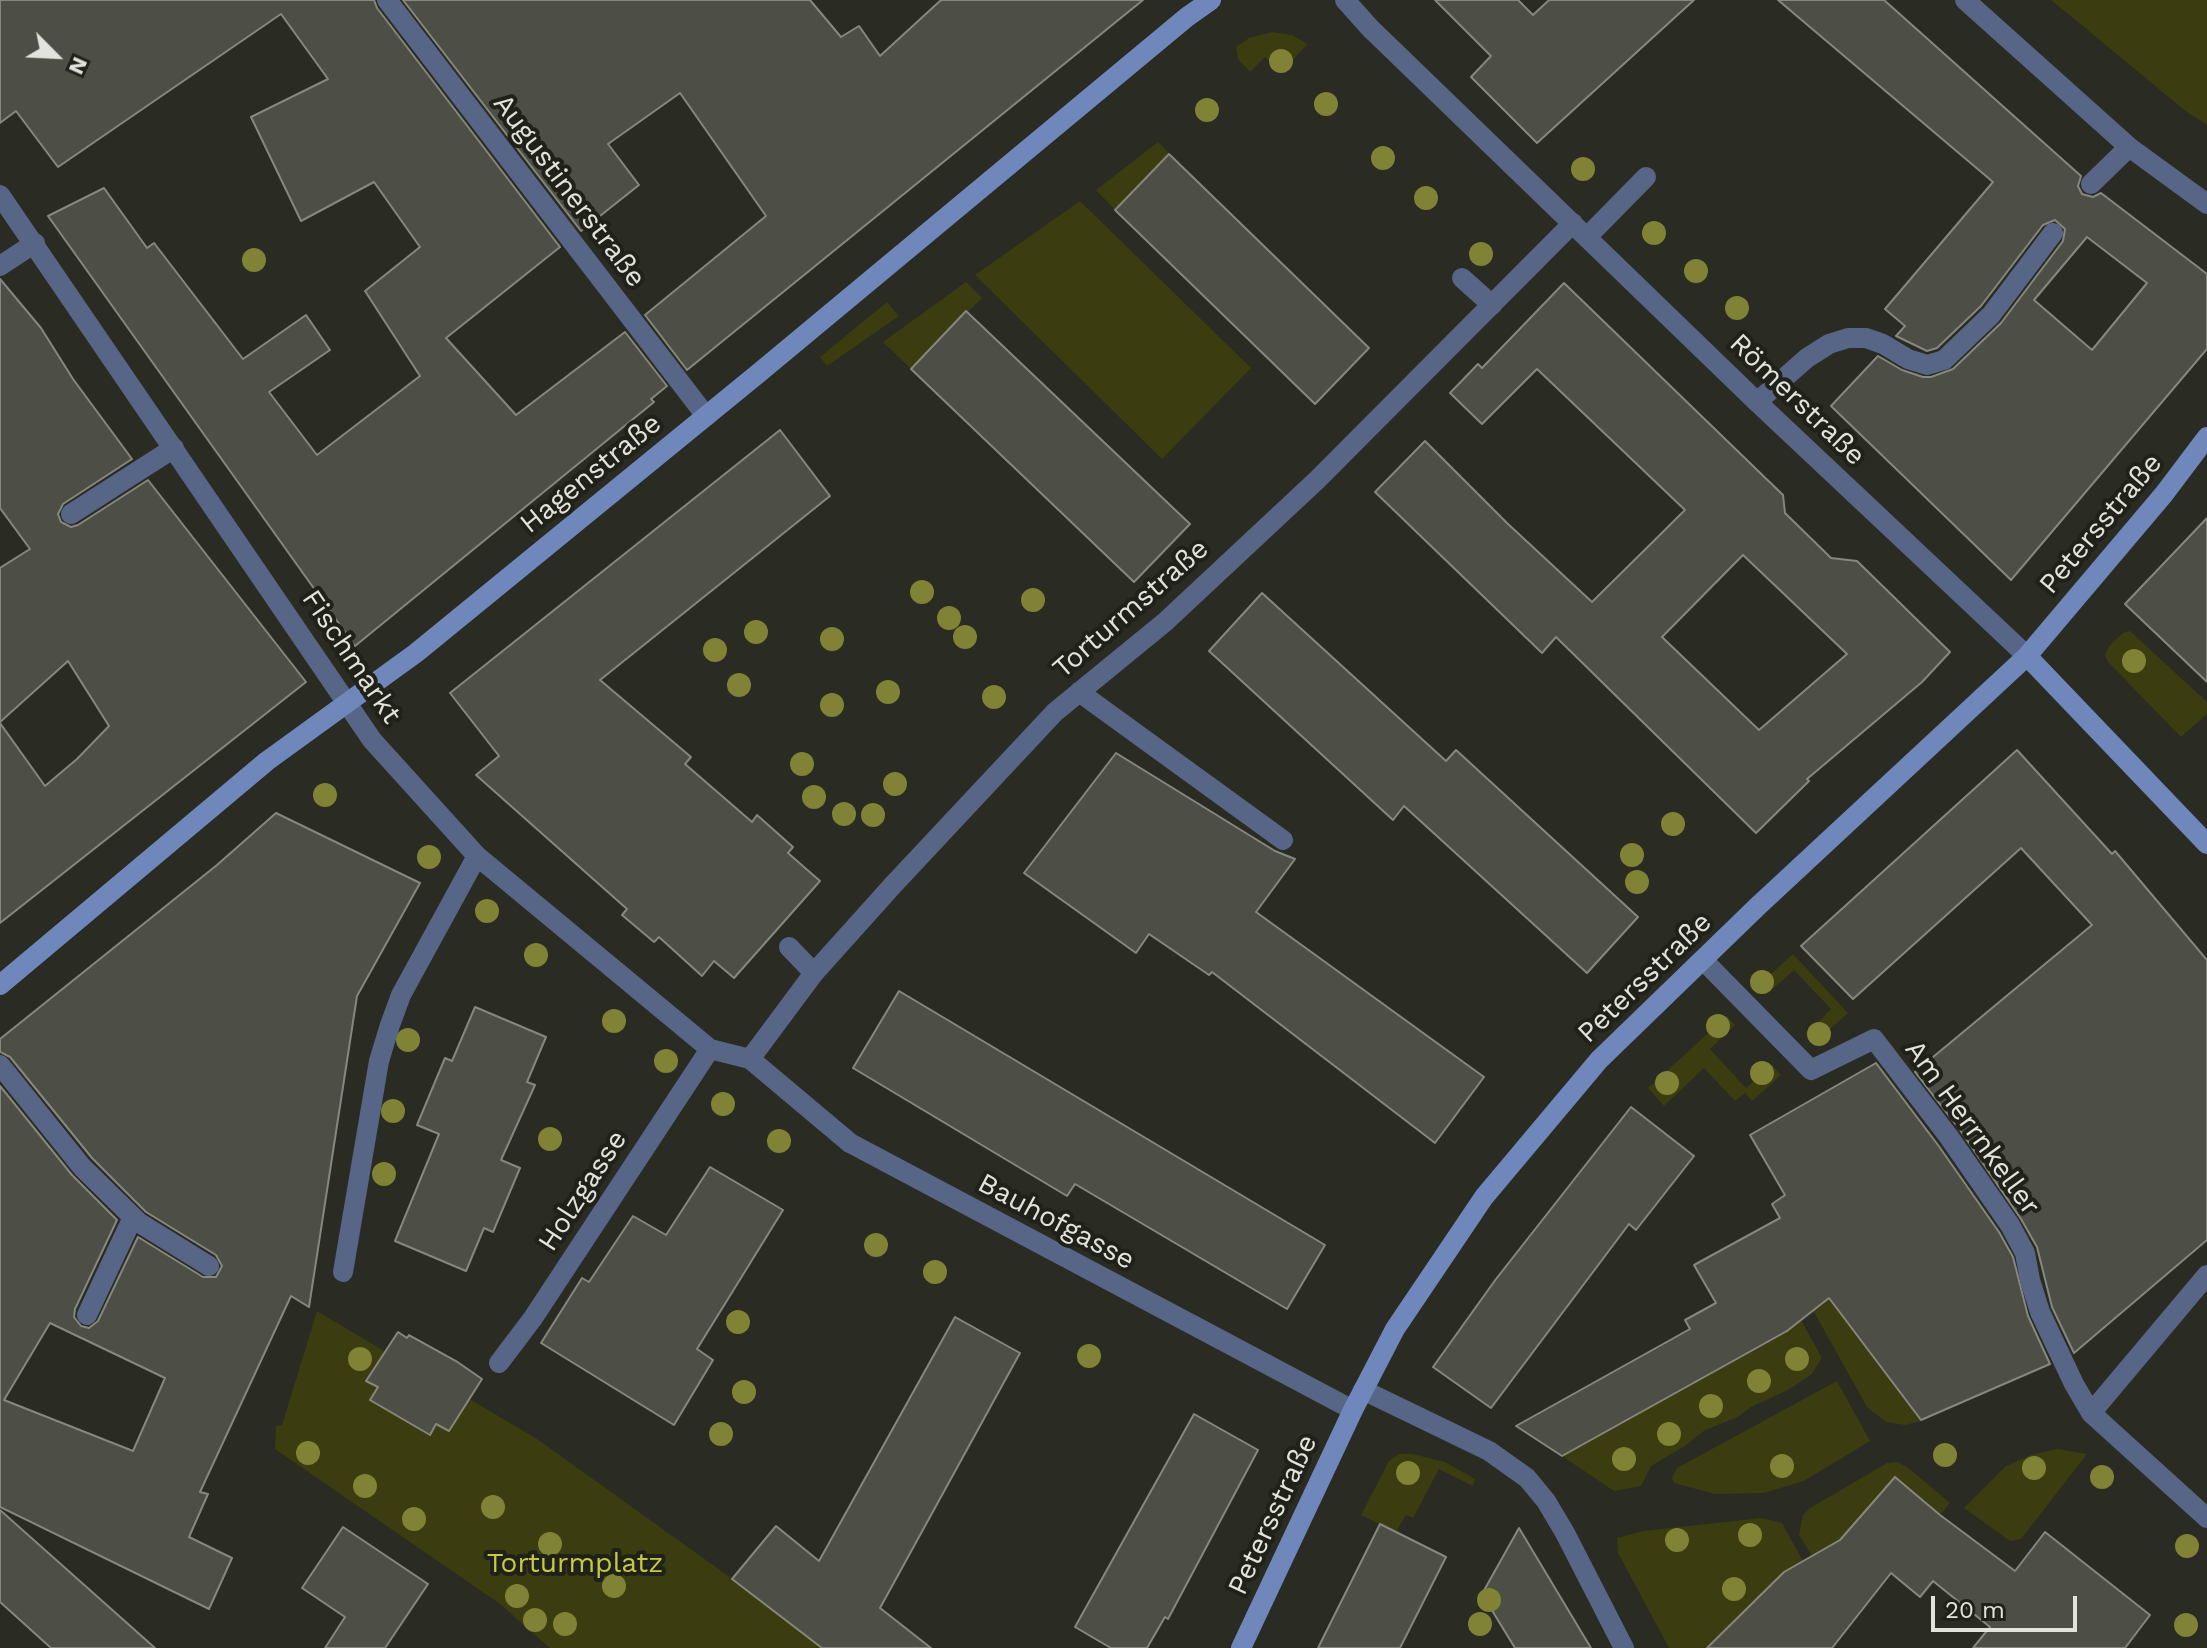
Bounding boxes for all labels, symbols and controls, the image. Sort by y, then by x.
north arrow [16,16,96,96]
text: N [64,53,93,79]
street label: Augustinerstraße [486,88,652,294]
street label: Römerstraße [1722,327,1872,473]
street label: Hagenstraße [514,407,668,541]
street label: Petersstraße [2033,447,2169,601]
street label: Torturmstraße [1046,532,1216,686]
street label: Fischmarkt [294,584,408,730]
street label: Petersstraße [1571,906,1719,1050]
street label: Am Herrnkeller [1897,1034,2047,1222]
street label: Holzgasse [532,1124,634,1258]
street label: Bauhofgasse [972,1167,1140,1277]
street label: Petersstraße [1221,1430,1325,1600]
park label: Torturmplatz [487,1547,663,1581]
scale bar [1935,1580,2081,1630]
text: 20 m [1945,1596,2005,1624]

